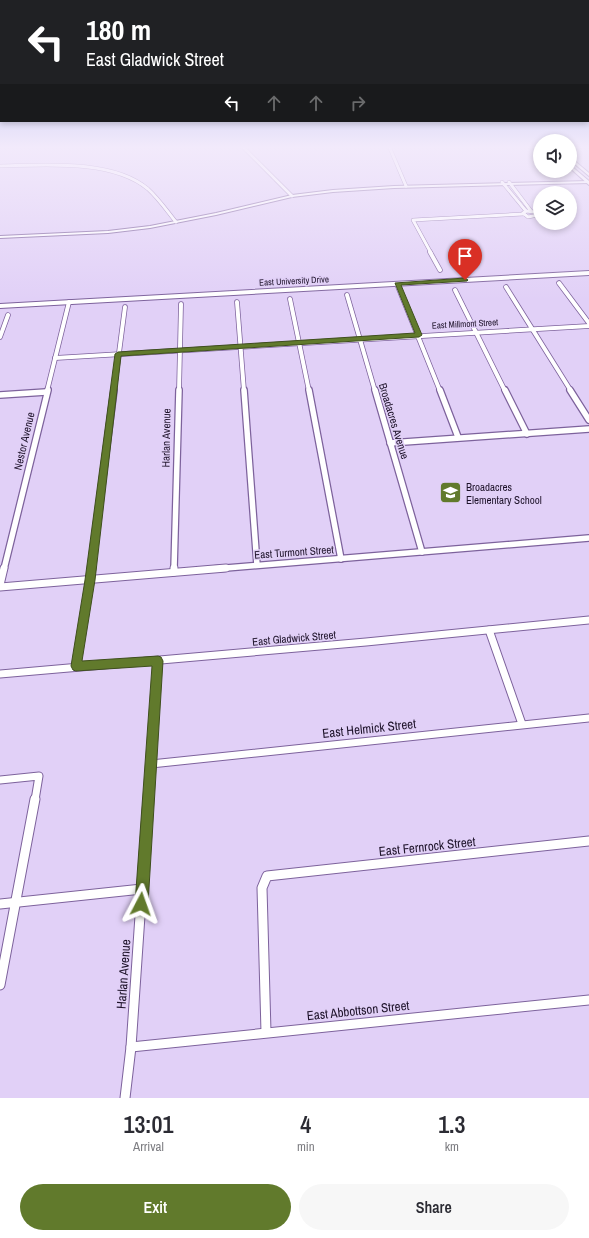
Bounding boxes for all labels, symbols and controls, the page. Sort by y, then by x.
text: 180 m [86,11,151,49]
icon: left [20,16,72,68]
text: East Gladwick Street [86,47,224,72]
icon: left [221,92,243,114]
icon: ahead [263,92,285,114]
icon: ahead [305,92,327,114]
icon: right [347,92,369,114]
map controls [533,134,577,230]
button: sound [533,134,577,178]
button: layers [533,186,577,230]
pin [448,239,482,280]
icon: arrive [454,245,476,267]
street label: East University Drive [259,273,329,289]
street label: East Millmont Street [432,316,498,332]
street label: Broadacres Avenue [376,381,412,461]
street label: Harlan Avenue [158,408,174,468]
street label: Nestor Avenue [11,411,37,471]
school or university icon: Broadacres Elementary School [438,480,464,506]
place label: Broadacres Elementary School [466,480,542,507]
street label: East Turmont Street [254,542,335,562]
street label: East Gladwick Street [251,627,337,649]
street label: East Helmick Street [321,715,417,742]
street label: East Fernrock Street [378,833,476,860]
position arrow [120,883,162,925]
street label: Harlan Avenue [113,939,134,1009]
street label: East Abbottson Street [306,997,410,1024]
text: 13:01 [123,1108,173,1140]
text: 4 [300,1108,311,1140]
text: 1.3 [438,1108,466,1140]
text: Arrival [133,1138,164,1155]
text: min [297,1138,315,1155]
text: km [445,1138,459,1155]
button: Exit [20,1184,291,1230]
button: Share [299,1184,569,1230]

